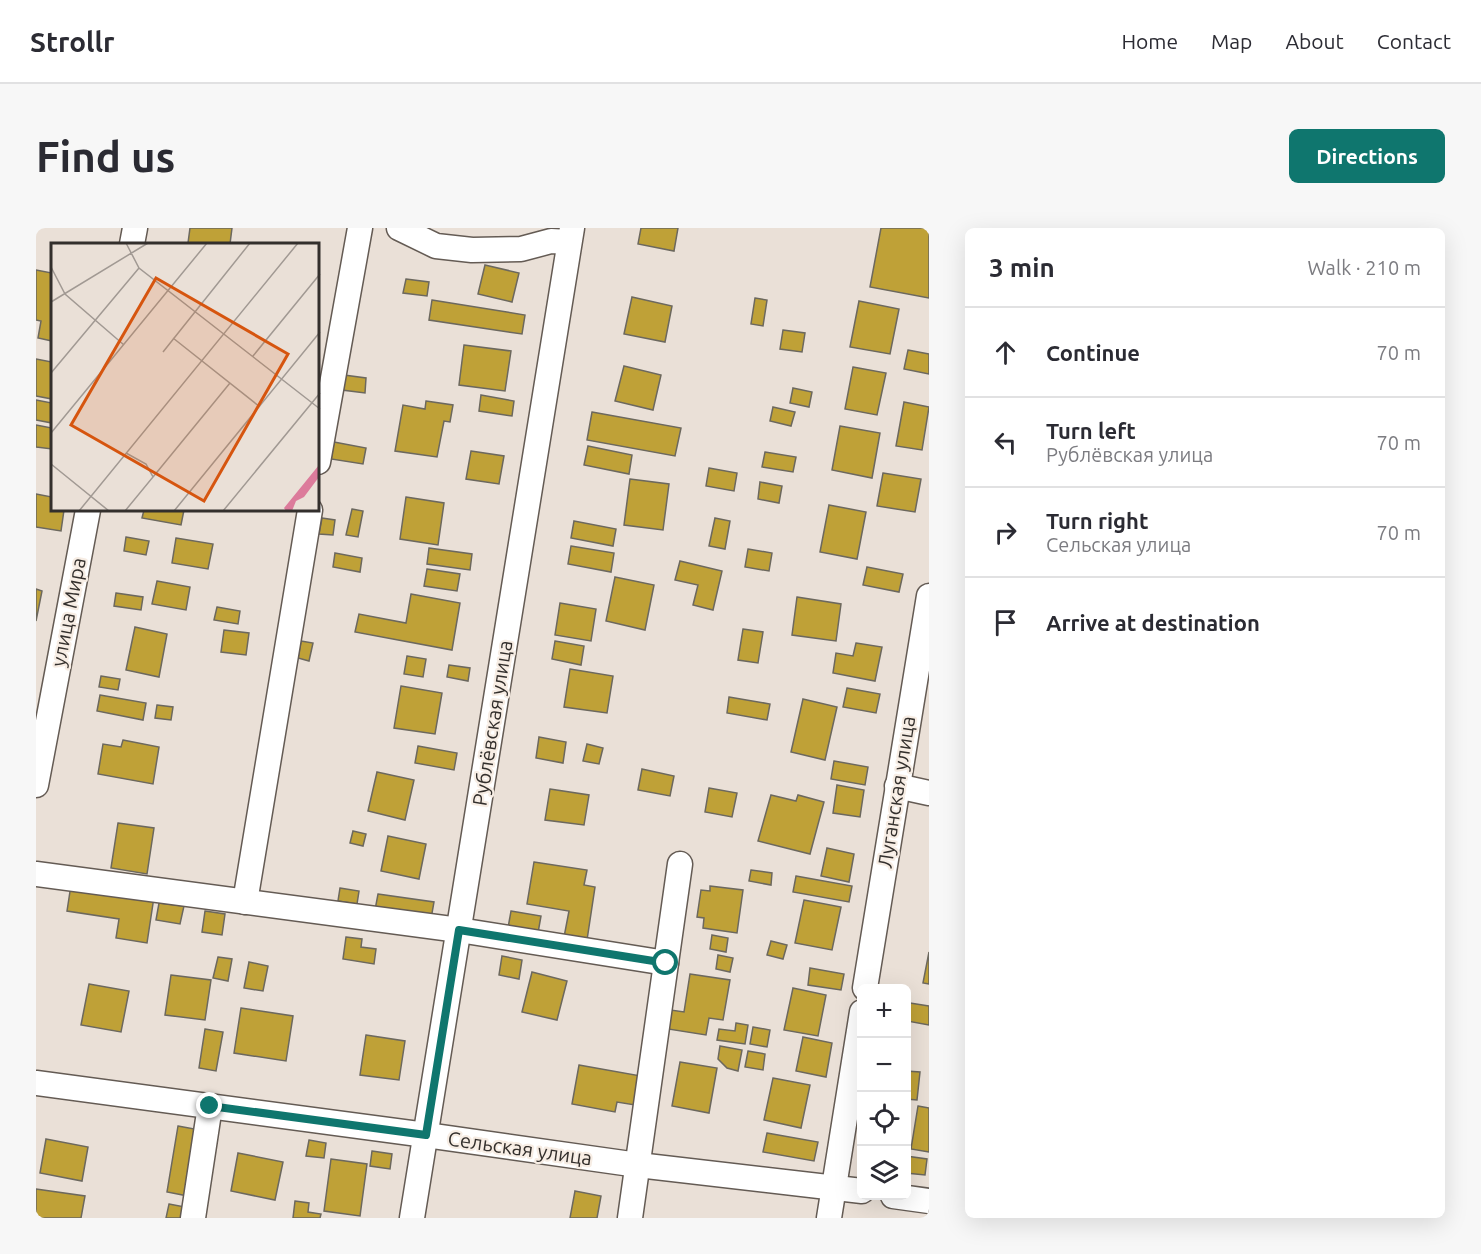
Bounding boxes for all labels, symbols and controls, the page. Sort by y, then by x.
text: Strollr [30,26,115,57]
text: Home [1121,29,1178,53]
text: Map [1211,29,1252,53]
text: About [1285,29,1344,53]
text: Contact [1377,29,1451,53]
button: Directions [1289,129,1445,183]
text: Find us [36,133,175,180]
inset map [51,243,320,512]
text: 3 min [989,253,1055,282]
text: Walk · 210 m [1308,256,1421,279]
icon: ahead [989,336,1022,369]
text: Continue [1046,340,1140,365]
text: 70 m [1377,341,1421,364]
text: Turn left [1046,418,1136,443]
icon: left [989,426,1022,459]
text: 70 m [1377,431,1421,454]
text: Рублёвская улица [1046,443,1213,466]
text: Turn right [1046,508,1148,533]
icon: right [989,516,1022,549]
text: 70 m [1377,521,1421,544]
text: Сельская улица [1046,533,1191,556]
street label: улица Мира [46,556,90,668]
icon: arrive [989,606,1022,639]
text: Arrive at destination [1046,610,1260,635]
street label: Рублёвская улица [468,639,516,807]
street label: Луганская улица [873,714,919,870]
route start [652,949,678,975]
map controls [857,984,911,1200]
button: + [857,984,911,1038]
button: − [857,1038,911,1092]
route end [196,1092,222,1118]
button: locate [857,1092,911,1146]
street label: Сельская улица [446,1127,594,1169]
button: layers [857,1146,911,1200]

